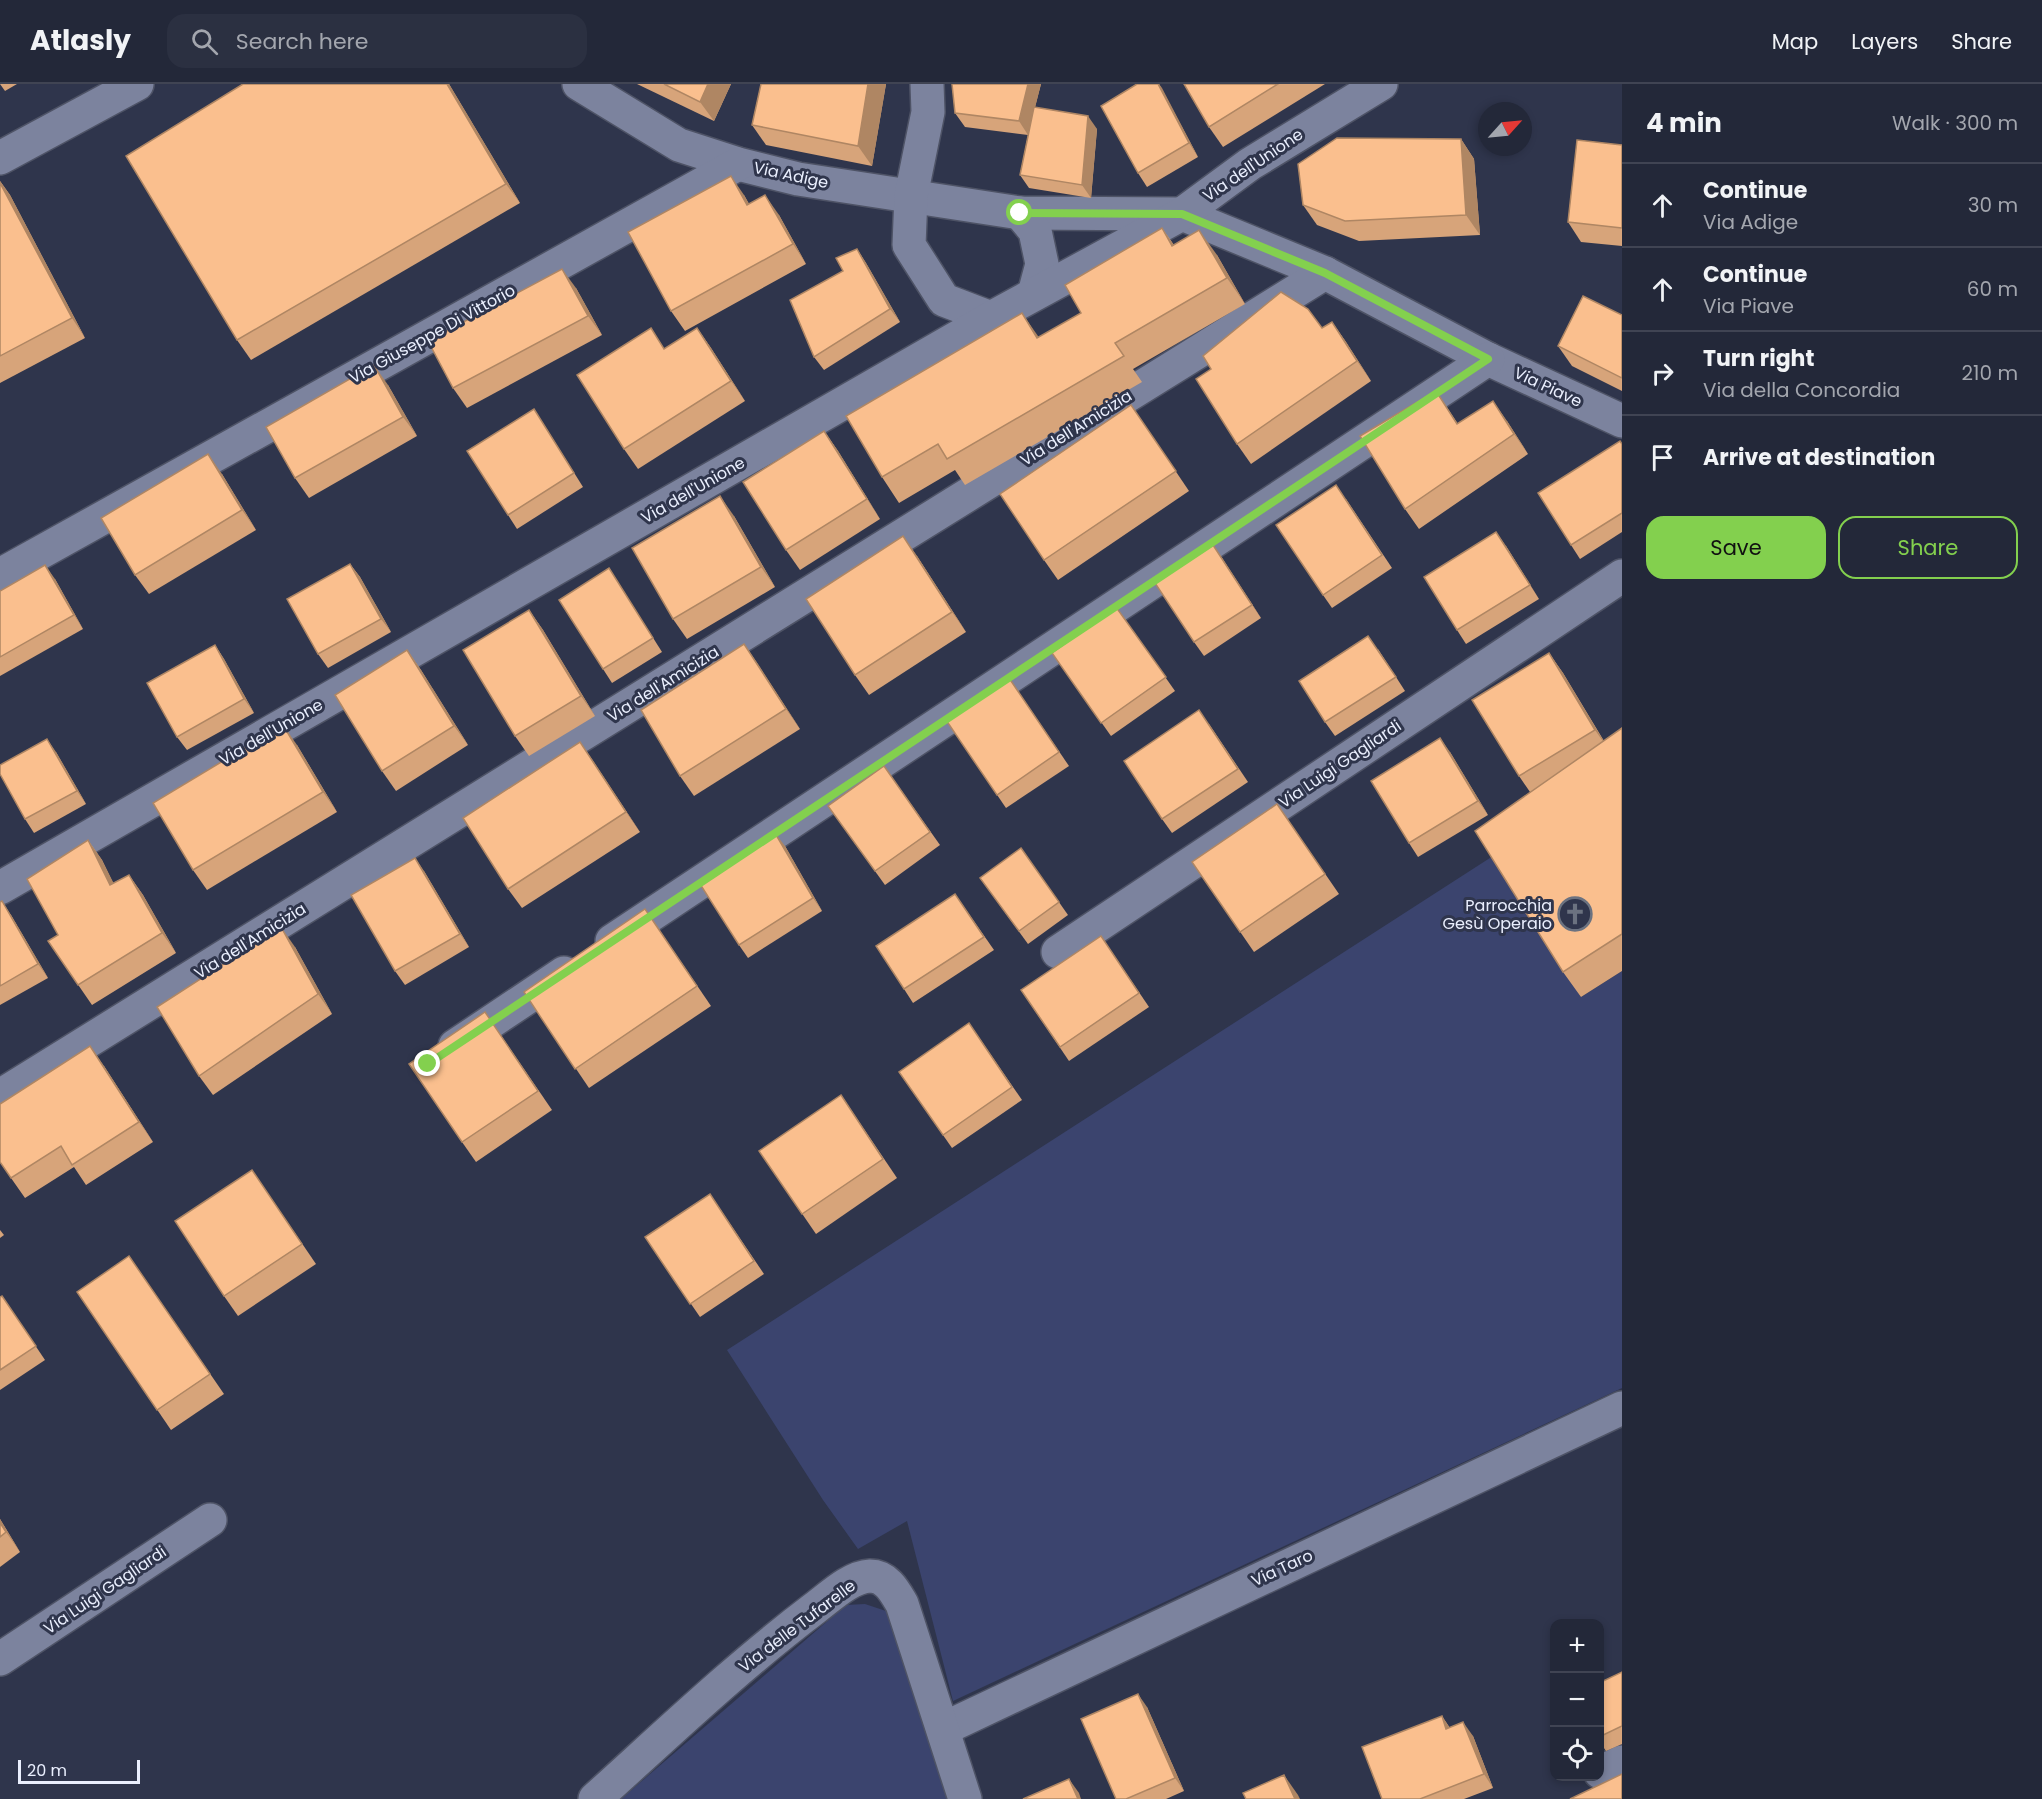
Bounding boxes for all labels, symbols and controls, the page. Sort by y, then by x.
search box [167,14,587,68]
text: Atlasly [30,21,131,60]
icon: search [188,25,221,58]
text: Search here [236,26,368,57]
text: Map [1772,27,1818,56]
text: Layers [1851,27,1918,56]
text: Share [1951,27,2012,56]
north arrow [1478,102,1532,156]
text: 4 min [1646,105,1722,141]
text: Walk · 300 m [1892,109,2018,137]
street label: Via dell'Unione [1198,123,1308,207]
street label: Via Adige [751,156,831,194]
text: Continue [1703,175,1807,206]
icon: ahead [1646,189,1679,222]
text: 30 m [1968,191,2018,219]
route start [1006,199,1032,225]
text: Via Adige [1703,208,1798,236]
text: Continue [1703,259,1807,290]
icon: ahead [1646,273,1679,306]
text: 60 m [1967,275,2018,303]
street label: Via Giuseppe Di Vittorio [345,279,519,389]
text: Via Piave [1703,292,1794,320]
text: Turn right [1703,343,1814,374]
icon: right [1646,357,1679,390]
text: 210 m [1962,359,2018,387]
street label: Via Piave [1510,361,1586,413]
text: Via della Concordia [1703,376,1900,404]
street label: Via dell'Amicizia [1016,384,1136,472]
icon: arrive [1646,441,1679,474]
text: Arrive at destination [1703,442,1935,473]
street label: Via dell'Unione [637,451,749,529]
button: Save [1646,516,1826,579]
button: Share [1838,516,2018,579]
street label: Via dell'Amicizia [603,640,723,728]
street label: Via dell'Unione [215,693,327,771]
street label: Via Luigi Gagliardi [1274,714,1406,814]
place label: Parrocchia Gesù Operaio [1442,894,1552,935]
church icon: Parrocchia Gesù Operaio [1557,896,1593,932]
street label: Via dell'Amicizia [190,897,310,985]
route end [414,1050,440,1076]
street label: Via Luigi Gagliardi [39,1540,171,1640]
street label: Via Taro [1247,1544,1317,1592]
street label: Via delle Tufarelle [734,1574,860,1678]
map controls [1550,1619,1604,1781]
button: + [1550,1619,1604,1673]
button: − [1550,1673,1604,1727]
button: locate [1550,1727,1604,1781]
scale bar [18,1757,140,1784]
text: 20 m [27,1759,67,1782]

